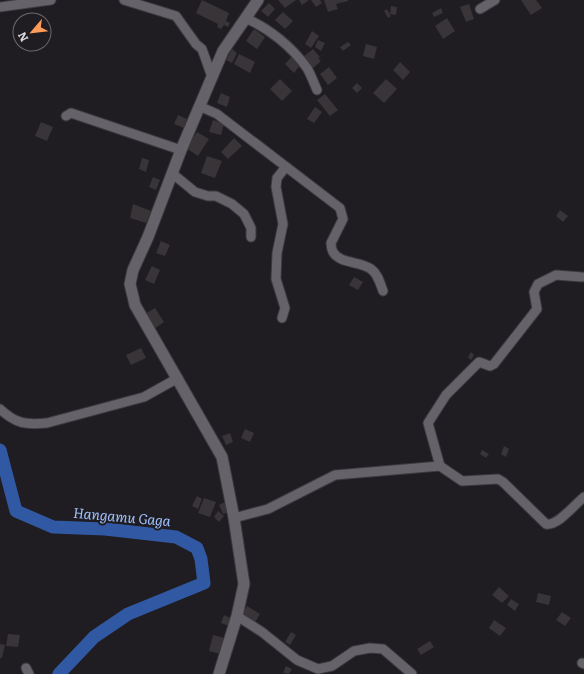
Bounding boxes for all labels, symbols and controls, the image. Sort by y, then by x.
north arrow [12,12,52,52]
text: N [13,29,32,45]
water label: Hangamu Gaga [72,502,172,530]

